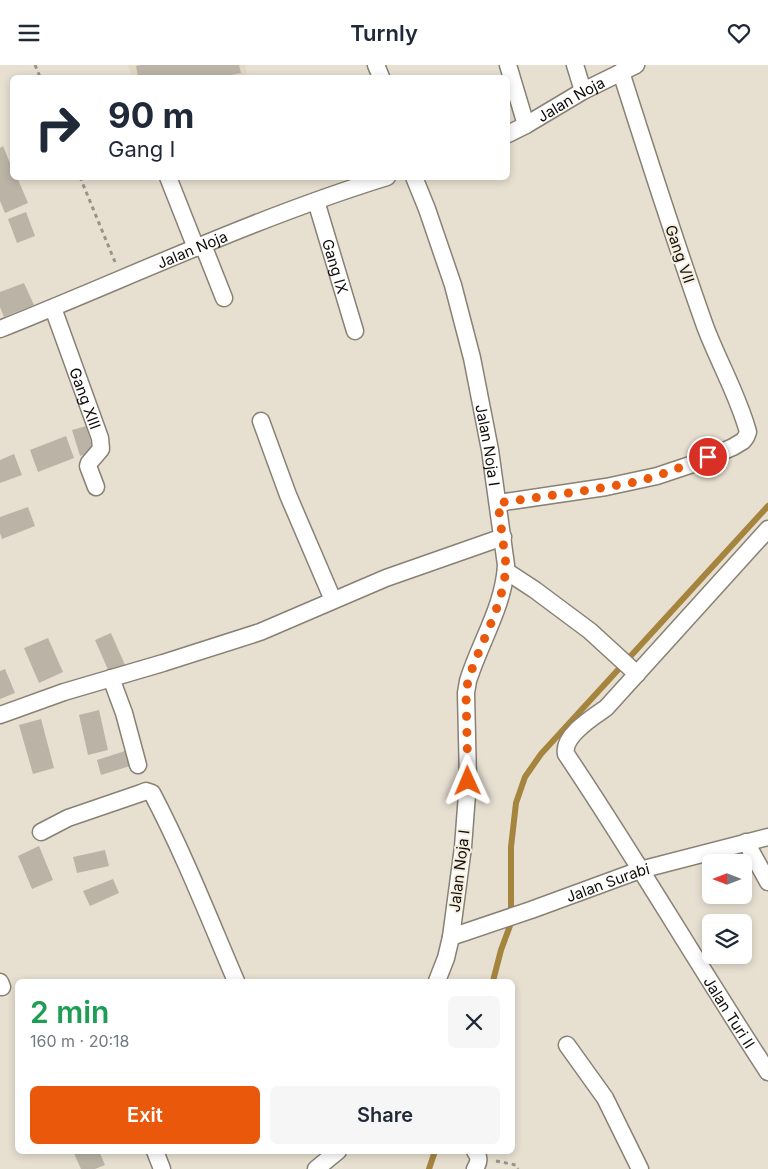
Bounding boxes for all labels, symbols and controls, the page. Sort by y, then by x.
icon: menu [15,19,43,47]
icon: heart [725,19,753,47]
text: Turnly [350,20,418,46]
street label: Jalan Noja [534,72,608,126]
text: 90 m [108,94,195,136]
icon: right [25,95,90,160]
text: Gang I [108,136,175,162]
street label: Gang VII [661,222,699,286]
street label: Jalan Noja [154,226,230,272]
street label: Gang IX [318,236,353,296]
street label: Gang XIII [66,365,105,432]
street label: Jalan Noja I [472,403,504,487]
pin [687,436,729,478]
icon: arrive [694,443,722,471]
position arrow [441,754,493,806]
street label: Jalan Noja I [445,829,473,913]
north arrow [702,854,752,904]
map controls [702,854,752,964]
street label: Jalan Surabi [563,858,651,906]
button: layers [702,914,752,964]
street label: Jalan Turi II [700,973,759,1052]
text: 2 min [30,994,109,1030]
button: close [448,996,500,1048]
text: 160 m · 20:18 [30,1031,130,1051]
button: Exit [30,1086,260,1144]
button: Share [270,1086,500,1144]

